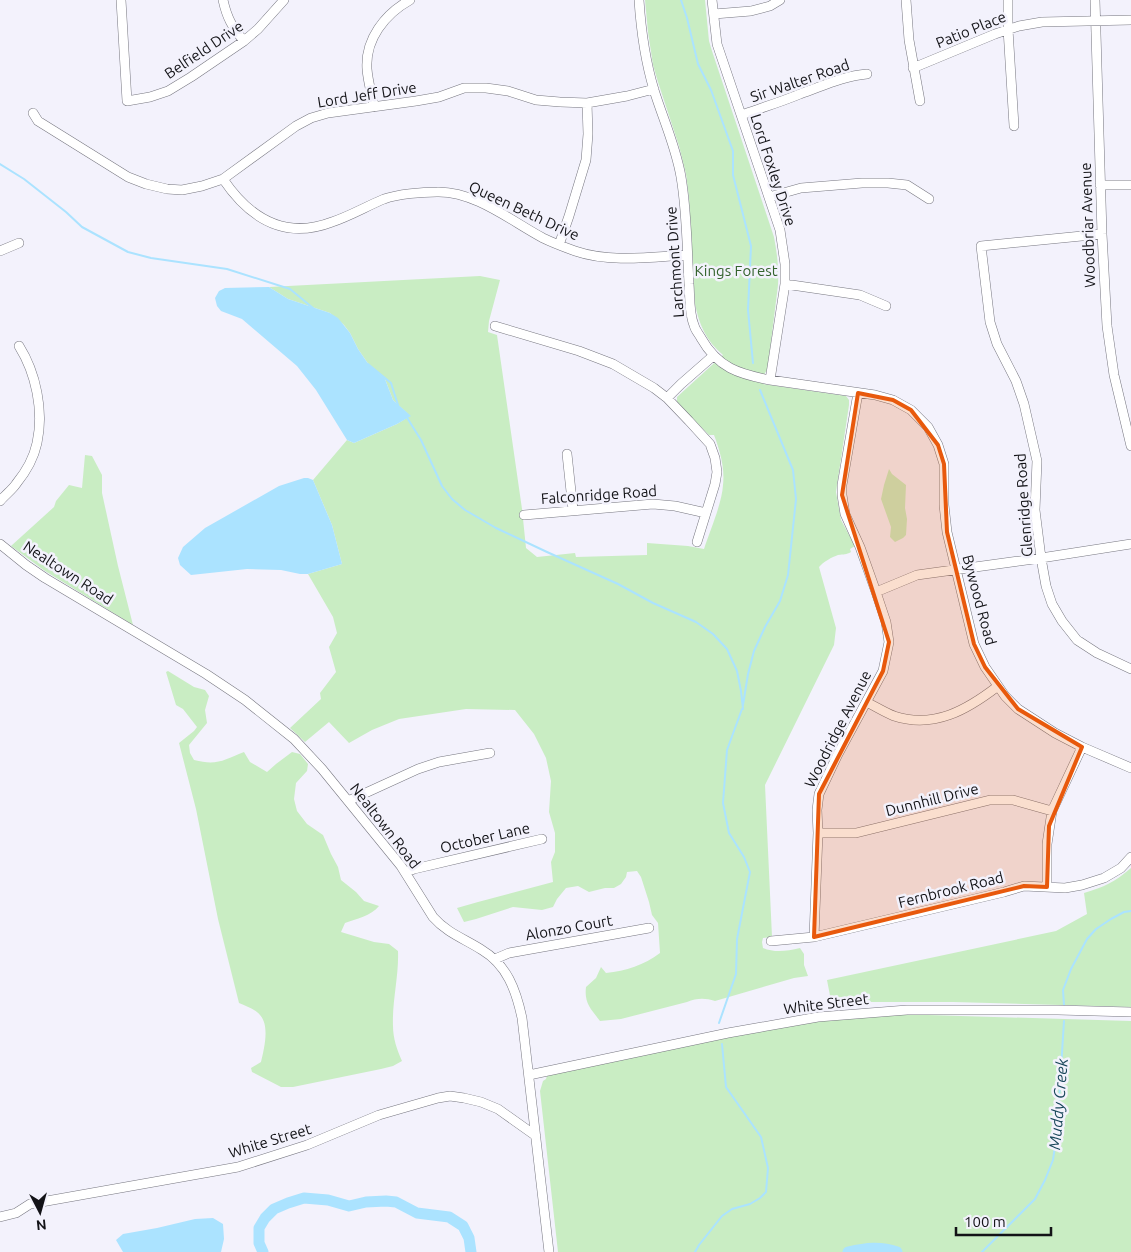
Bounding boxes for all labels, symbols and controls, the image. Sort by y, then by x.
street label: Patio Place [933,8,1008,51]
street label: Belfield Drive [161,17,246,82]
street label: Sir Walter Road [748,56,852,105]
street label: Lord Jeff Drive [316,78,418,111]
street label: Lord Foxley Drive [747,112,800,228]
street label: Woodbriar Avenue [1077,162,1098,288]
street label: Queen Beth Drive [466,177,582,244]
street label: Larchmont Drive [662,206,687,318]
park label: Kings Forest [694,262,778,279]
street label: Glenridge Road [1011,453,1036,557]
street label: Falconridge Road [540,482,658,507]
street label: Nealtown Road [20,537,116,608]
street label: Bywood Road [959,553,1000,647]
street label: Woodridge Avenue [801,667,874,790]
street label: Nealtown Road [347,780,424,872]
street label: Dunnhill Drive [884,780,980,819]
street label: October Lane [438,819,531,856]
street label: Fernbrook Road [896,868,1005,911]
street label: Alonzo Court [524,911,614,944]
street label: White Street [782,990,870,1017]
water label: Muddy Creek [1045,1057,1071,1150]
street label: White Street [226,1120,313,1161]
north arrow [15,1187,65,1237]
scale bar [956,1204,1051,1236]
text: 100 m [964,1213,1006,1230]
text: N [35,1216,47,1233]

